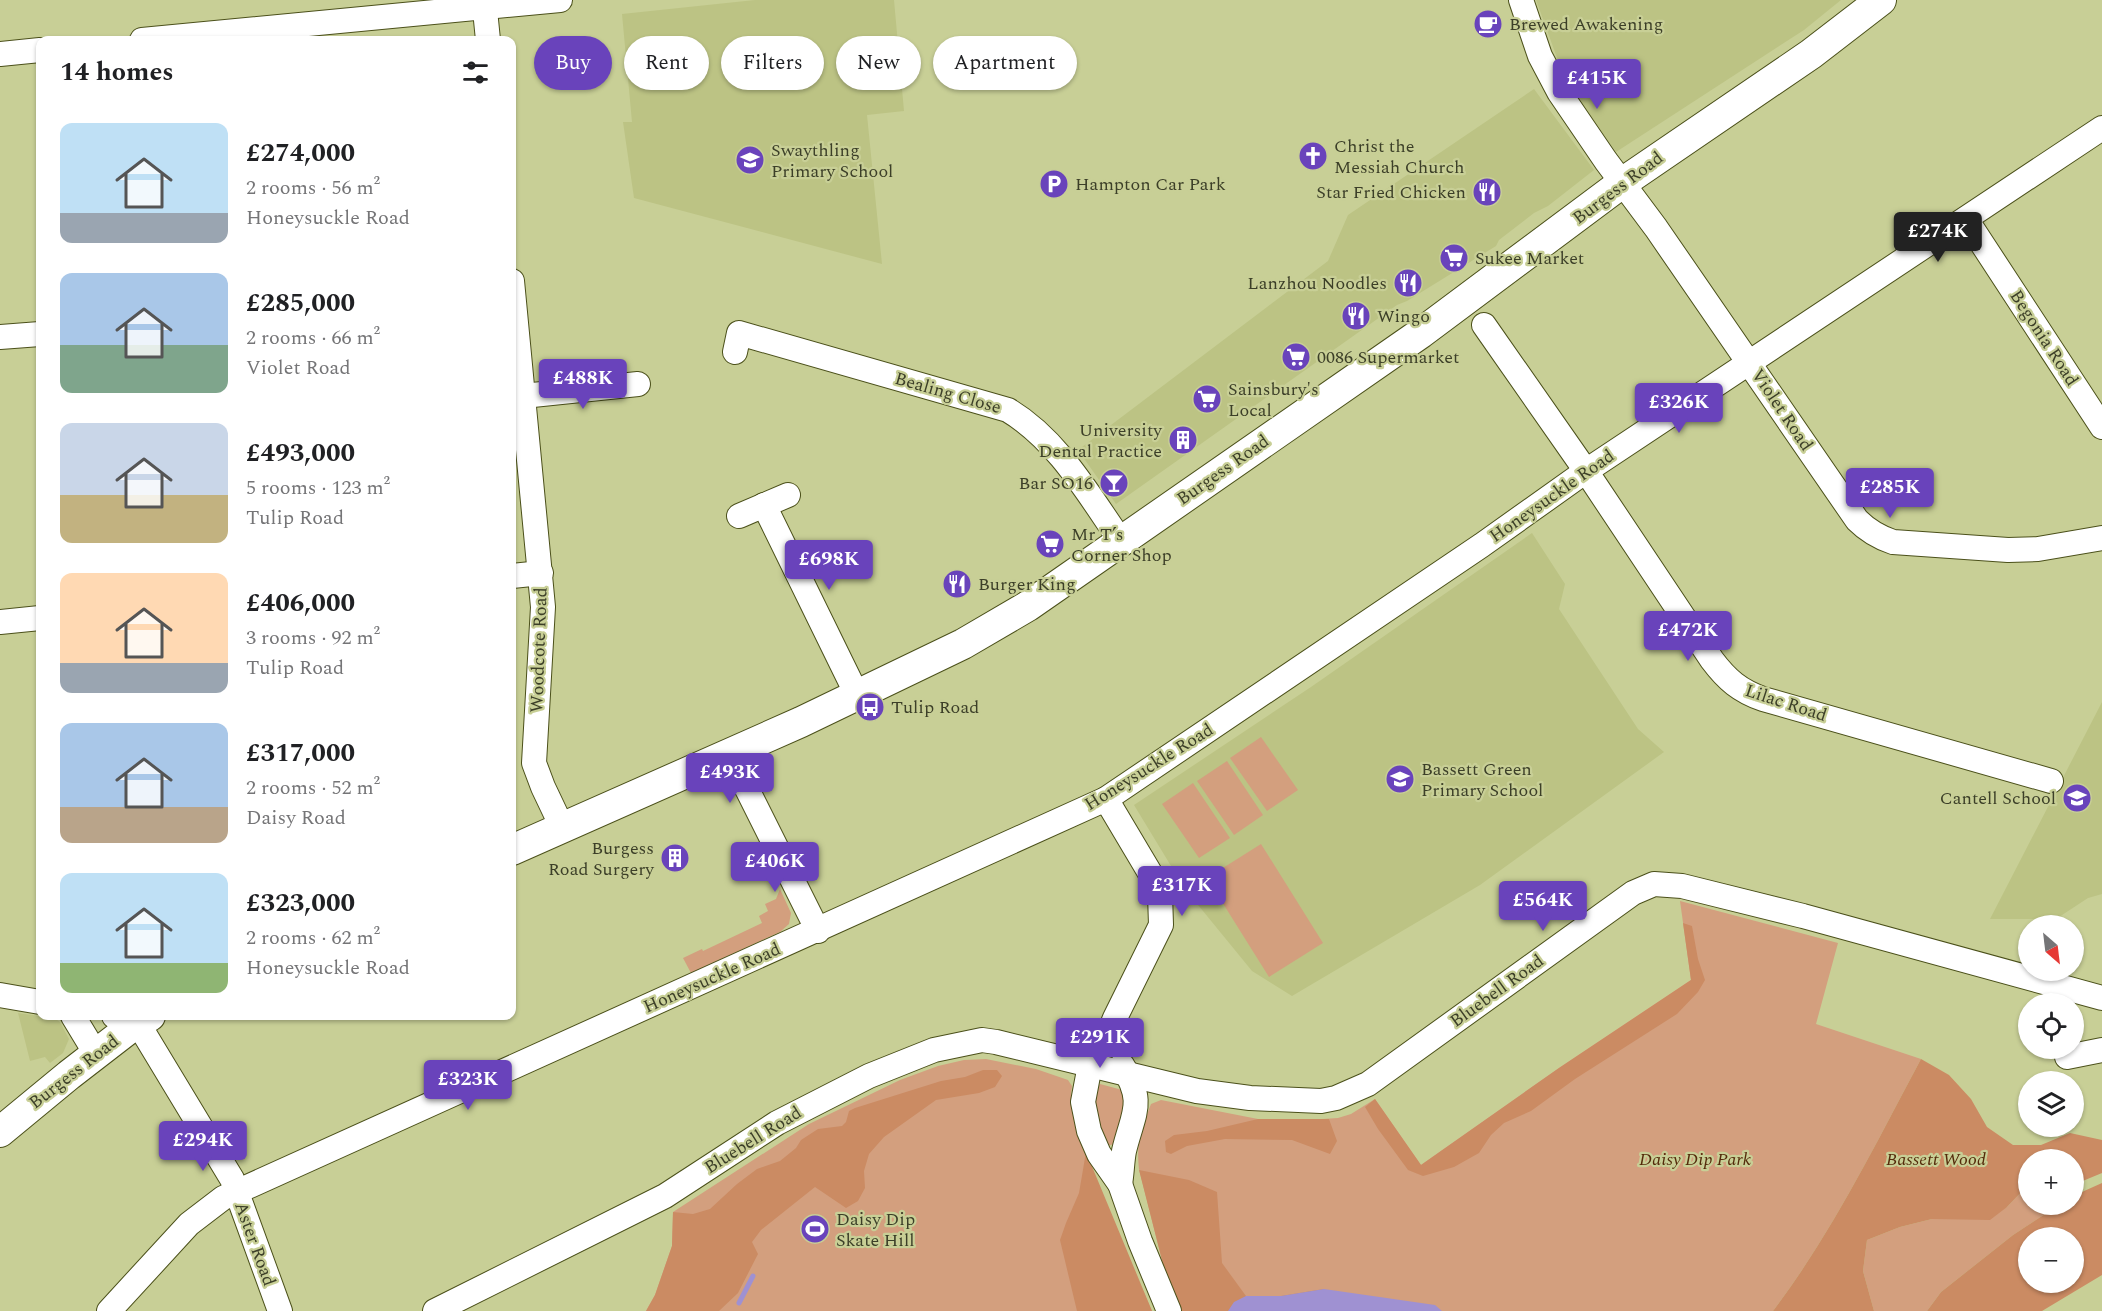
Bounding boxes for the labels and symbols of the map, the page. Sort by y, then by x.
cafe icon: Brewed Awakening [1472,8,1504,40]
place label: Brewed Awakening [1509,11,1663,38]
pin: £415K [1555,59,1639,110]
place label: Christ the Messiah Church [1334,133,1465,181]
place label: Swaythling Primary School [771,137,893,185]
church icon: Christ the Messiah Church [1297,140,1329,172]
school or university icon: Swaythling Primary School [734,144,766,176]
street label: Burgess Road [1567,145,1669,231]
parking icon: Hampton Car Park [1038,168,1070,200]
place label: Hampton Car Park [1075,171,1226,198]
restaurant icon: Star Fried Chicken [1471,176,1503,208]
place label: Star Fried Chicken [1316,179,1466,206]
pin: £274K [1896,212,1980,263]
supermarket icon: Sukee Market [1438,242,1470,274]
place label: Sukee Market [1475,245,1584,272]
restaurant icon: Lanzhou Noodles [1392,267,1424,299]
place label: Lanzhou Noodles [1247,270,1387,297]
street label: Begonia Road [2003,285,2085,391]
restaurant icon: Wingo [1340,300,1372,332]
place label: Wingo [1377,303,1430,330]
supermarket icon: 0086 Supermarket [1280,341,1312,373]
place label: 0086 Supermarket [1317,344,1459,371]
pin: £488K [541,359,625,410]
street label: Violet Road [1744,363,1820,457]
street label: Bealing Close [892,365,1004,421]
place label: Sainsbury's Local [1228,376,1319,424]
supermarket icon: Sainsbury's Local [1191,383,1223,415]
pin: £326K [1637,383,1721,434]
place label: University Dental Practice [1039,417,1163,465]
building icon: University Dental Practice [1167,424,1199,456]
street label: Burgess Road [1171,428,1275,512]
street label: Honeysuckle Road [1484,443,1620,549]
bar icon: Bar SO16 [1098,467,1130,499]
pin: £285K [1848,468,1932,519]
place label: Bar SO16 [1019,470,1093,497]
place label: Mr T’s Corner Shop [1071,521,1172,569]
supermarket icon: Mr T’s Corner Shop [1034,528,1066,560]
pin: £698K [787,540,871,591]
restaurant icon: Burger King [941,568,973,600]
place label: Burger King [978,571,1076,598]
street label: Woodcote Road [523,587,555,713]
pin: £472K [1646,611,1730,662]
street label: Lilac Road [1741,677,1831,729]
bus stop icon: Tulip Road [854,691,886,723]
place label: Tulip Road [891,694,979,721]
street label: Honeysuckle Road [1079,716,1219,818]
pin: £493K [688,753,772,804]
place label: Bassett Green Primary School [1421,756,1543,804]
school or university icon: Bassett Green Primary School [1384,763,1416,795]
school or university icon: Cantell School [2061,782,2093,814]
place label: Cantell School [1940,785,2056,812]
place label: Burgess Road Surgery [548,835,655,883]
building icon: Burgess Road Surgery [659,842,691,874]
pin: £406K [733,842,817,893]
pin: £317K [1140,866,1224,917]
pin: £564K [1501,881,1585,932]
north arrow [2018,915,2084,981]
street label: Honeysuckle Road [639,936,785,1020]
street label: Bluebell Road [1444,948,1550,1034]
pin: £291K [1058,1018,1142,1069]
street label: Burgess Road [23,1028,125,1116]
pin: £323K [426,1060,510,1111]
street label: Bluebell Road [699,1099,807,1181]
pin: £294K [161,1121,245,1172]
park label: Daisy Dip Park [1639,1146,1752,1173]
park label: Bassett Wood [1886,1146,1986,1173]
street label: Aster Road [227,1198,283,1290]
place label: Daisy Dip Skate Hill [836,1206,915,1254]
sports icon: Daisy Dip Skate Hill [799,1213,831,1245]

